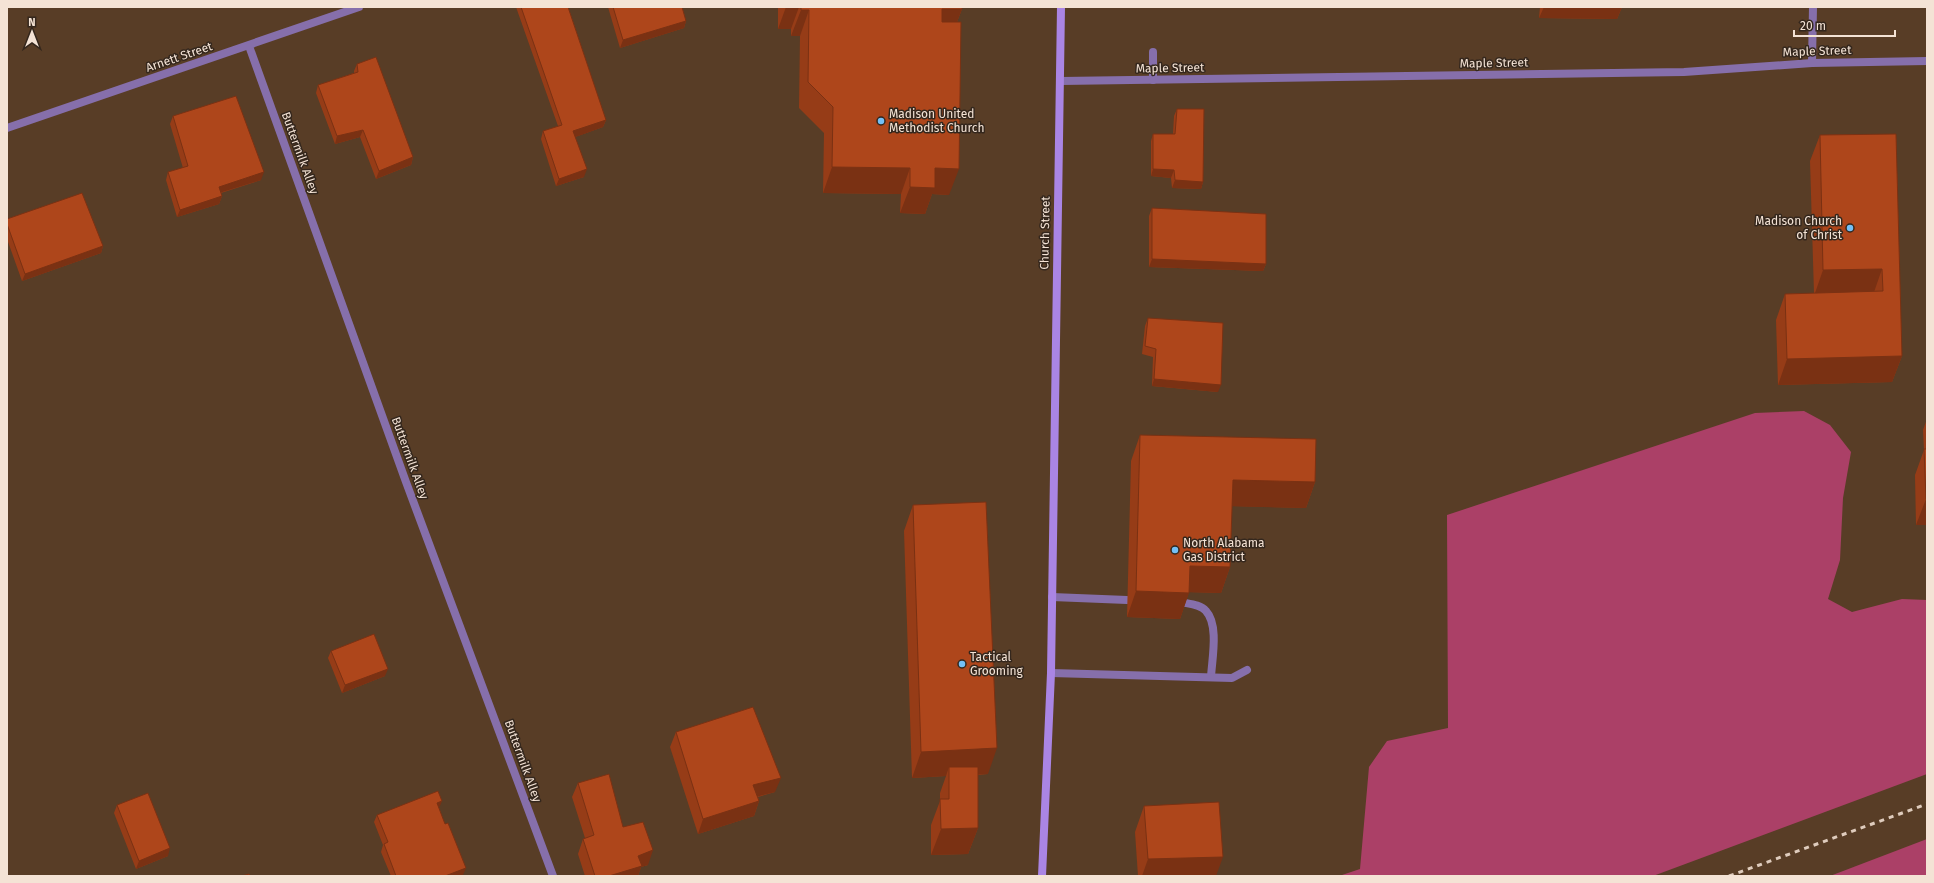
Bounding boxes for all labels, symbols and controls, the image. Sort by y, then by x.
north arrow [12,12,52,52]
scale bar [1794,12,1895,38]
text: N [28,16,36,29]
text: 20 m [1800,19,1826,33]
street label: Arnett Street [144,39,215,75]
street label: Maple Street [1782,43,1852,59]
street label: Maple Street [1460,55,1529,71]
street label: Maple Street [1136,60,1205,76]
place label: Madison United Methodist Church [889,107,985,135]
street label: Buttermilk Alley [279,110,321,196]
marker: Madison United Methodist Church [876,116,886,126]
street label: Church Street [1037,196,1053,270]
place label: Madison Church of Christ [1755,214,1843,242]
marker: Madison Church of Christ [1845,223,1855,233]
street label: Buttermilk Alley [389,415,431,501]
place label: North Alabama Gas District [1183,536,1265,564]
marker: North Alabama Gas District [1170,545,1180,555]
place label: Tactical Grooming [970,650,1024,678]
marker: Tactical Grooming [957,659,967,669]
street label: Buttermilk Alley [502,718,544,804]

